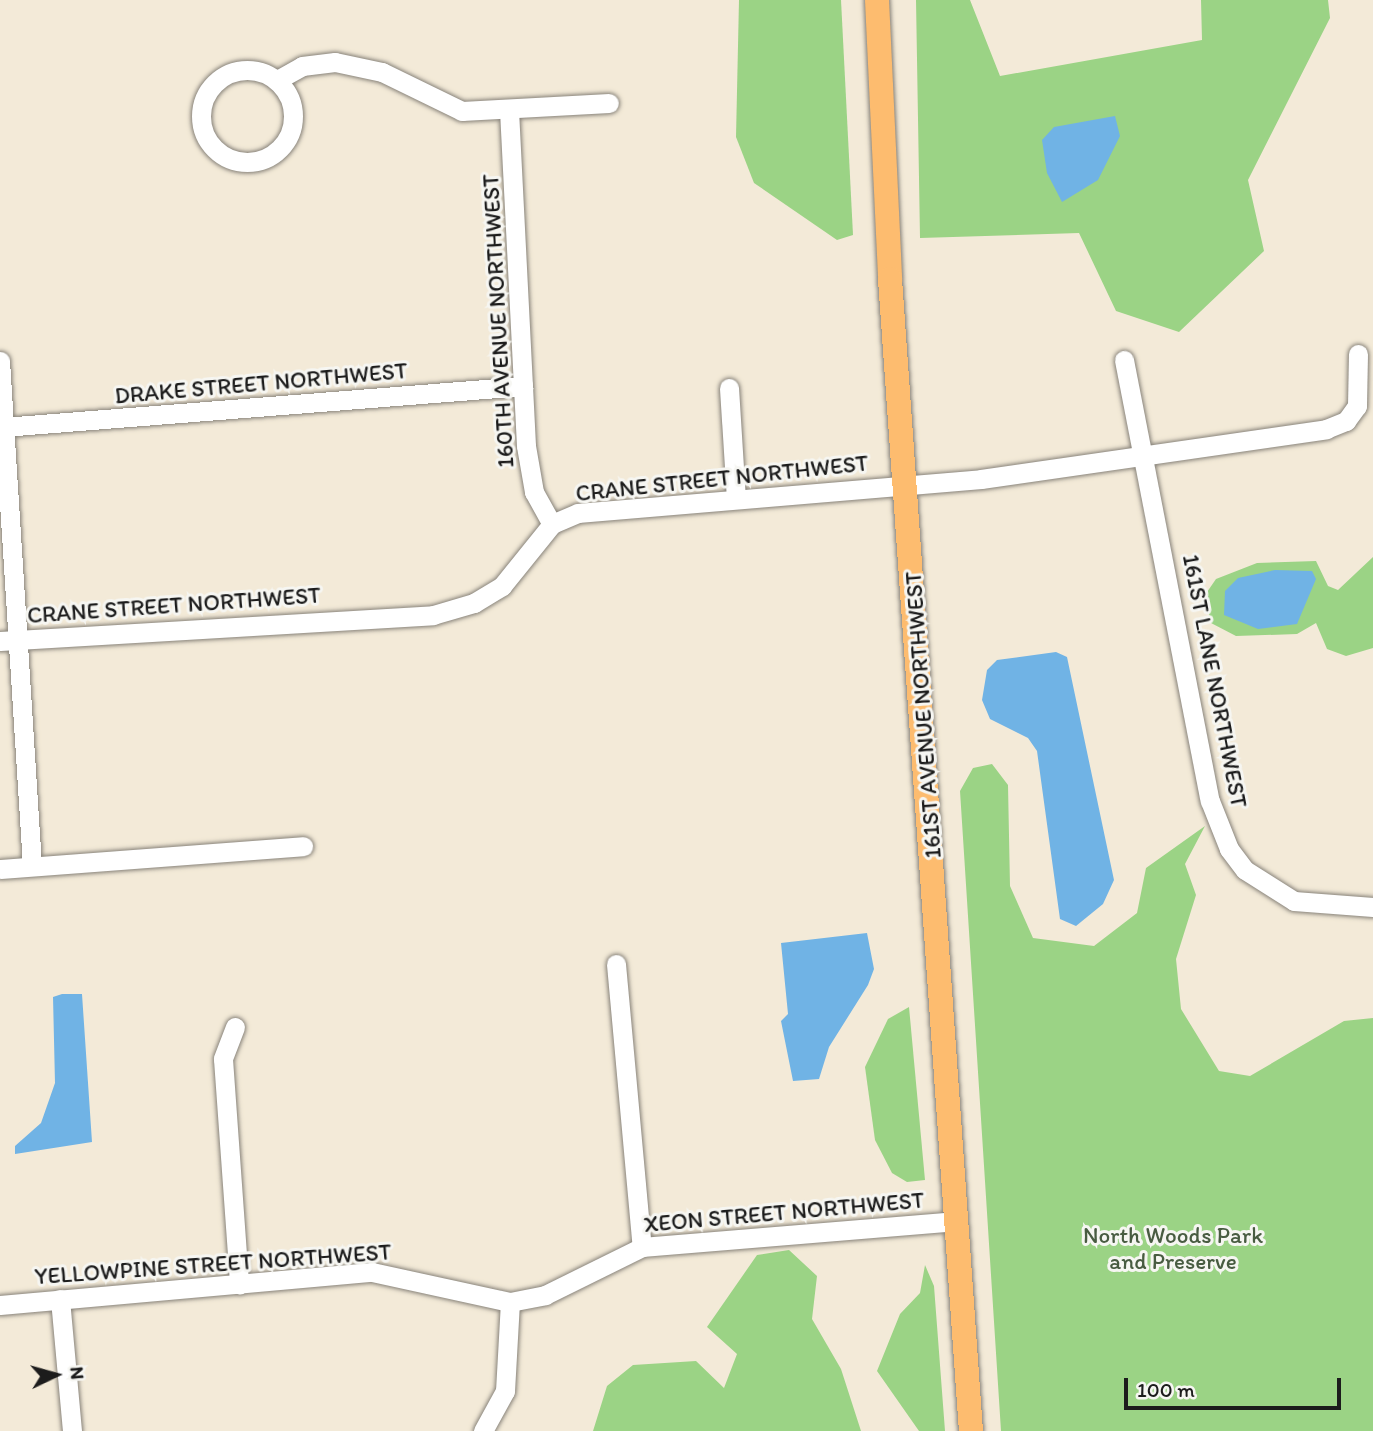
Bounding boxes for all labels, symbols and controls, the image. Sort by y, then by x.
street label: 160TH AVENUE NORTHWEST [477,174,519,468]
street label: DRAKE STREET NORTHWEST [113,356,409,410]
street label: CRANE STREET NORTHWEST [574,449,870,507]
street label: 161ST LANE NORTHWEST [1177,552,1253,810]
street label: 161ST AVENUE NORTHWEST [899,571,947,859]
street label: CRANE STREET NORTHWEST [26,581,322,629]
street label: XEON STREET NORTHWEST [642,1186,926,1238]
park label: North Woods Park and Preserve [1084,1221,1262,1275]
street label: YELLOWPINE STREET NORTHWEST [34,1238,392,1290]
north arrow [21,1340,91,1410]
scale bar [1128,1364,1345,1408]
text: N [65,1366,89,1381]
text: 100 m [1137,1377,1195,1402]

